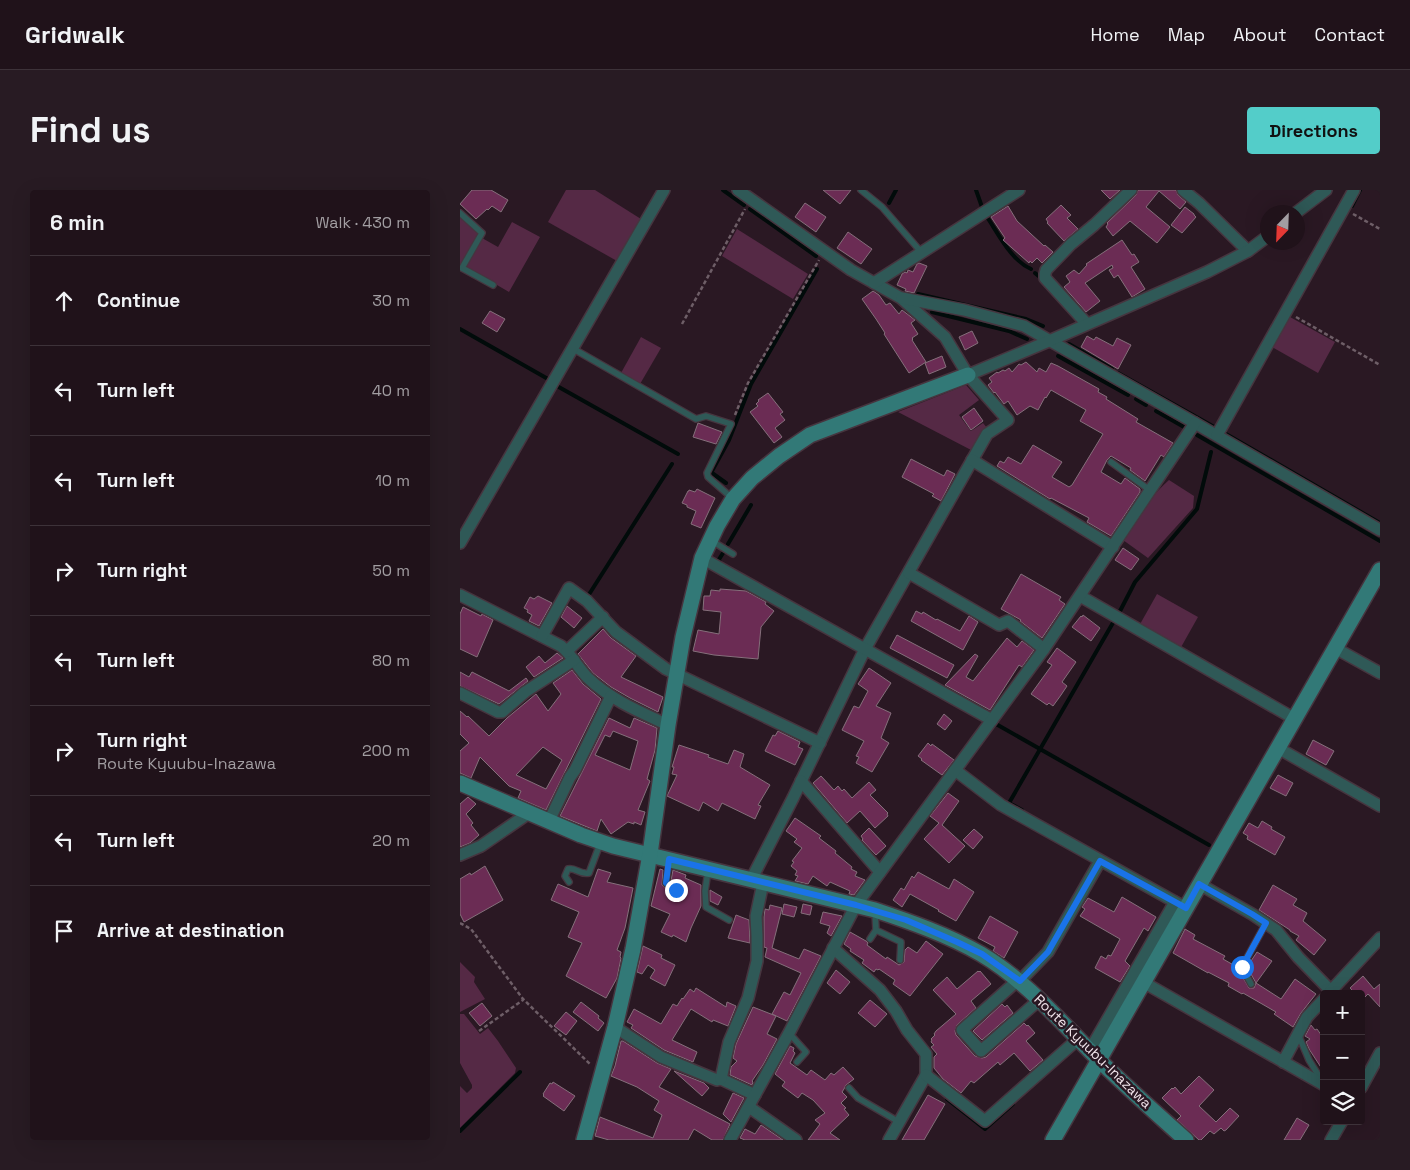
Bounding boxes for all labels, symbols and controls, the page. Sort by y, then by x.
text: Gridwalk [25,19,125,50]
text: Home [1091,23,1140,46]
text: Map [1168,23,1205,46]
text: About [1233,23,1287,46]
text: Contact [1315,23,1385,46]
button: Directions [1247,107,1380,154]
text: Find us [30,108,151,152]
north arrow [1260,205,1305,250]
text: 6 min [50,209,105,236]
text: Walk · 430 m [315,212,410,233]
icon: ahead [50,287,78,315]
text: Continue [97,288,180,313]
text: 30 m [372,290,410,311]
icon: left [50,377,78,405]
text: Turn left [97,378,175,403]
text: 40 m [372,380,410,401]
icon: left [50,467,78,495]
text: Turn left [97,468,175,493]
text: 10 m [375,470,410,491]
icon: right [50,557,78,585]
text: Turn right [97,558,187,583]
text: 50 m [372,560,410,581]
icon: left [50,647,78,675]
text: Turn left [97,648,175,673]
text: 80 m [372,650,410,671]
text: Turn right [97,728,187,753]
icon: right [50,737,78,765]
text: 200 m [362,740,410,761]
text: Route Kyuubu-Inazawa [97,753,276,774]
icon: left [50,827,78,855]
text: Turn left [97,828,175,853]
text: 20 m [372,830,410,851]
route end [665,879,688,902]
icon: arrive [50,917,78,945]
text: Arrive at destination [97,918,285,943]
route start [1231,956,1254,979]
street label: Route Kyuubu-Inazawa [1030,990,1156,1112]
map controls [1320,990,1365,1125]
button: + [1320,990,1365,1035]
button: − [1320,1035,1365,1080]
button: layers [1320,1080,1365,1125]

